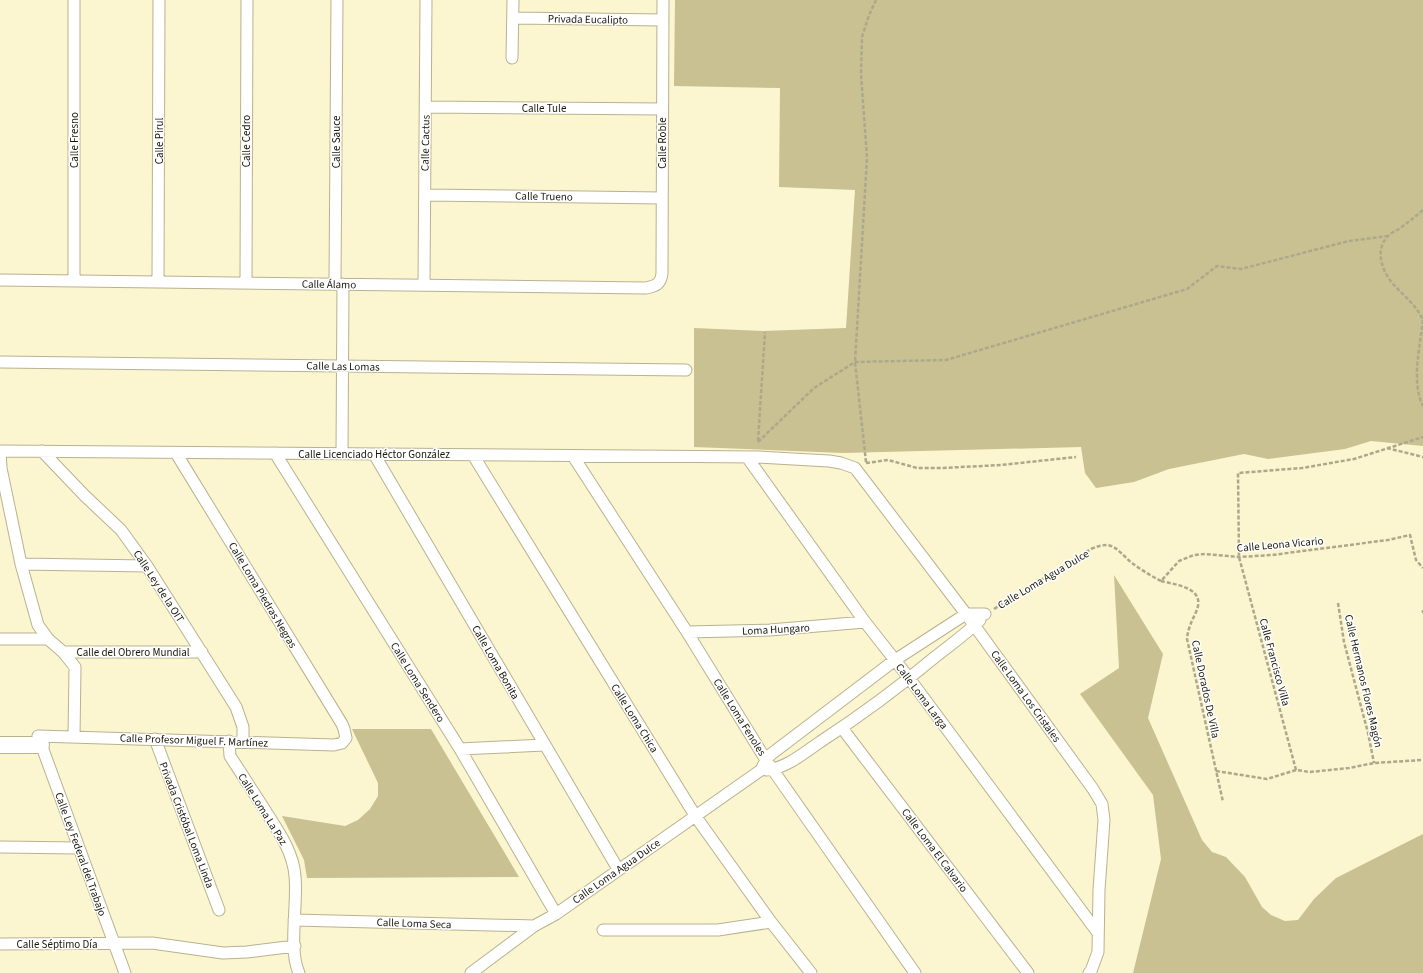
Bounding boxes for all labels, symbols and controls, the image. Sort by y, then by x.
street label: Privada Eucalipto [548,11,628,28]
street label: Calle Tule [522,101,567,116]
street label: Calle Fresno [67,112,82,168]
street label: Calle Cactus [418,114,433,171]
street label: Calle Cedro [239,115,254,167]
street label: Calle Sauce [329,115,344,168]
street label: Calle Pirul [152,117,167,164]
street label: Calle Roble [655,117,670,169]
street label: Calle Trueno [515,188,573,205]
street label: Calle Álamo [302,277,356,292]
street label: Calle Las Lomas [306,358,380,375]
street label: Calle Licenciado Héctor González [298,447,450,462]
street label: Calle Leona Vicario [1236,533,1324,556]
street label: Calle Loma Piedras Negras [225,539,300,651]
street label: Calle Loma Agua Dulce [995,546,1092,613]
street label: Calle Ley de la OIT [130,547,188,625]
street label: Calle Hermanos Flores Magón [1341,613,1386,749]
street label: Calle Francisco Villa [1256,617,1293,708]
street label: Loma Hungaro [742,620,810,639]
street label: Calle Loma Bonita [468,622,523,702]
street label: Calle Loma Sendero [387,639,448,725]
street label: Calle Dorados De Villa [1188,639,1223,739]
street label: Calle del Obrero Mundial [76,645,190,660]
street label: Calle Loma Los Cristales [987,647,1064,746]
street label: Calle Loma Larga [892,660,951,732]
street label: Calle Loma Fenoles [710,676,770,759]
street label: Calle Loma Chica [607,681,662,756]
street label: Calle Profesor Miguel F. Martínez [120,730,269,751]
street label: Privada Cristóbal Loma Linda [156,760,218,890]
street label: Calle Loma La Paz [234,770,291,848]
street label: Calle Ley Federal del Trabajo [51,790,110,918]
street label: Calle Loma El Calvario [898,805,971,895]
street label: Calle Loma Agua Dulce [569,835,664,907]
street label: Calle Loma Seca [376,915,452,932]
street label: Calle Séptimo Día [16,937,98,952]

